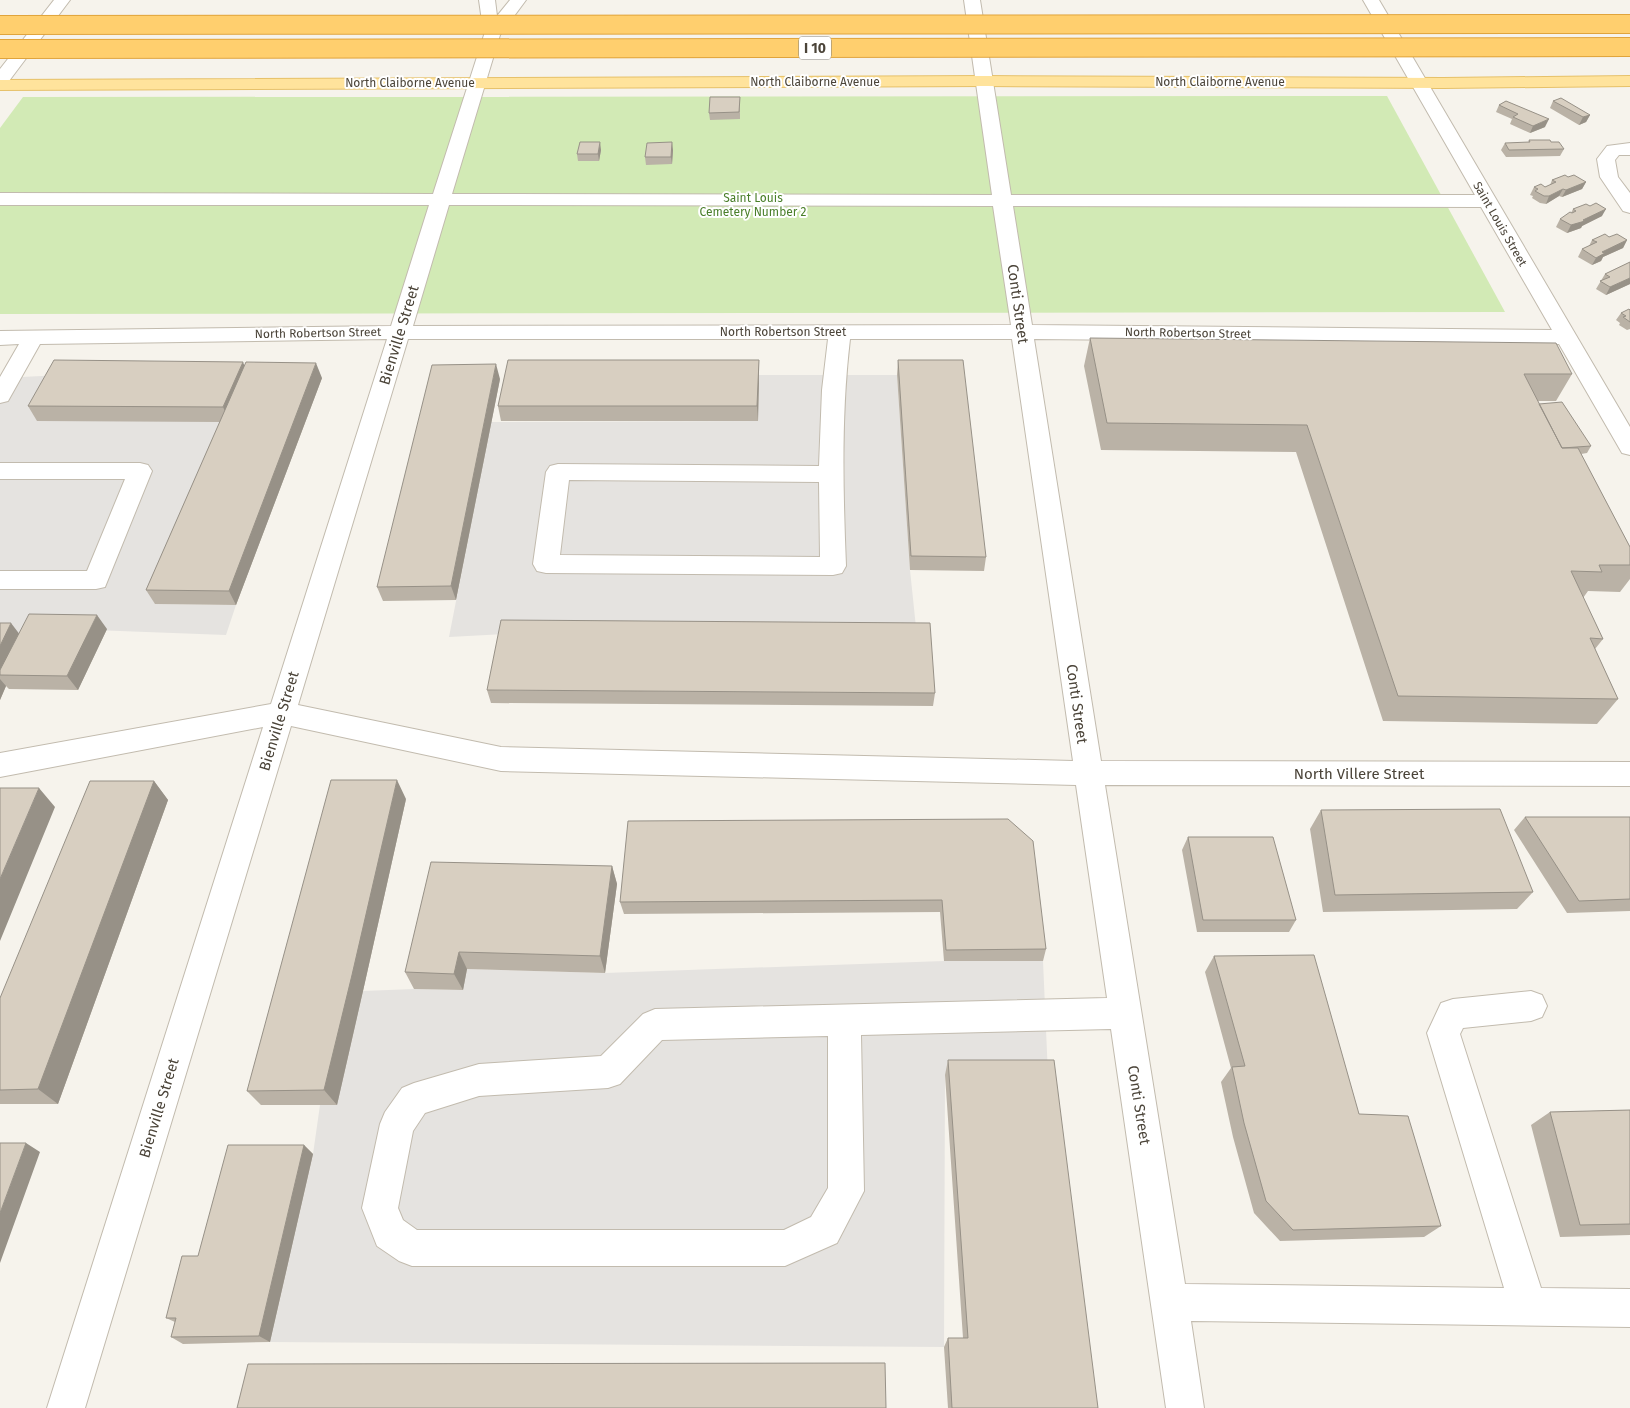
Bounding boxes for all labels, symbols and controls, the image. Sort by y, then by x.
road number: I 10 [799,36,831,59]
street label: North Claiborne Avenue [750,75,880,89]
street label: North Claiborne Avenue [1155,75,1285,89]
street label: North Claiborne Avenue [345,76,475,90]
street label: Saint Louis Street [1470,179,1530,269]
park label: Saint Louis Cemetery Number 2 [699,191,807,219]
street label: Conti Street [1004,263,1033,345]
street label: Bienville Street [375,282,423,387]
street label: North Robertson Street [255,325,382,341]
street label: North Robertson Street [720,325,847,339]
street label: North Robertson Street [1125,325,1252,341]
street label: Conti Street [1063,663,1092,745]
street label: Bienville Street [255,668,303,773]
street label: North Villere Street [1294,765,1425,783]
street label: Bienville Street [135,1055,183,1160]
street label: Conti Street [1124,1064,1154,1146]

